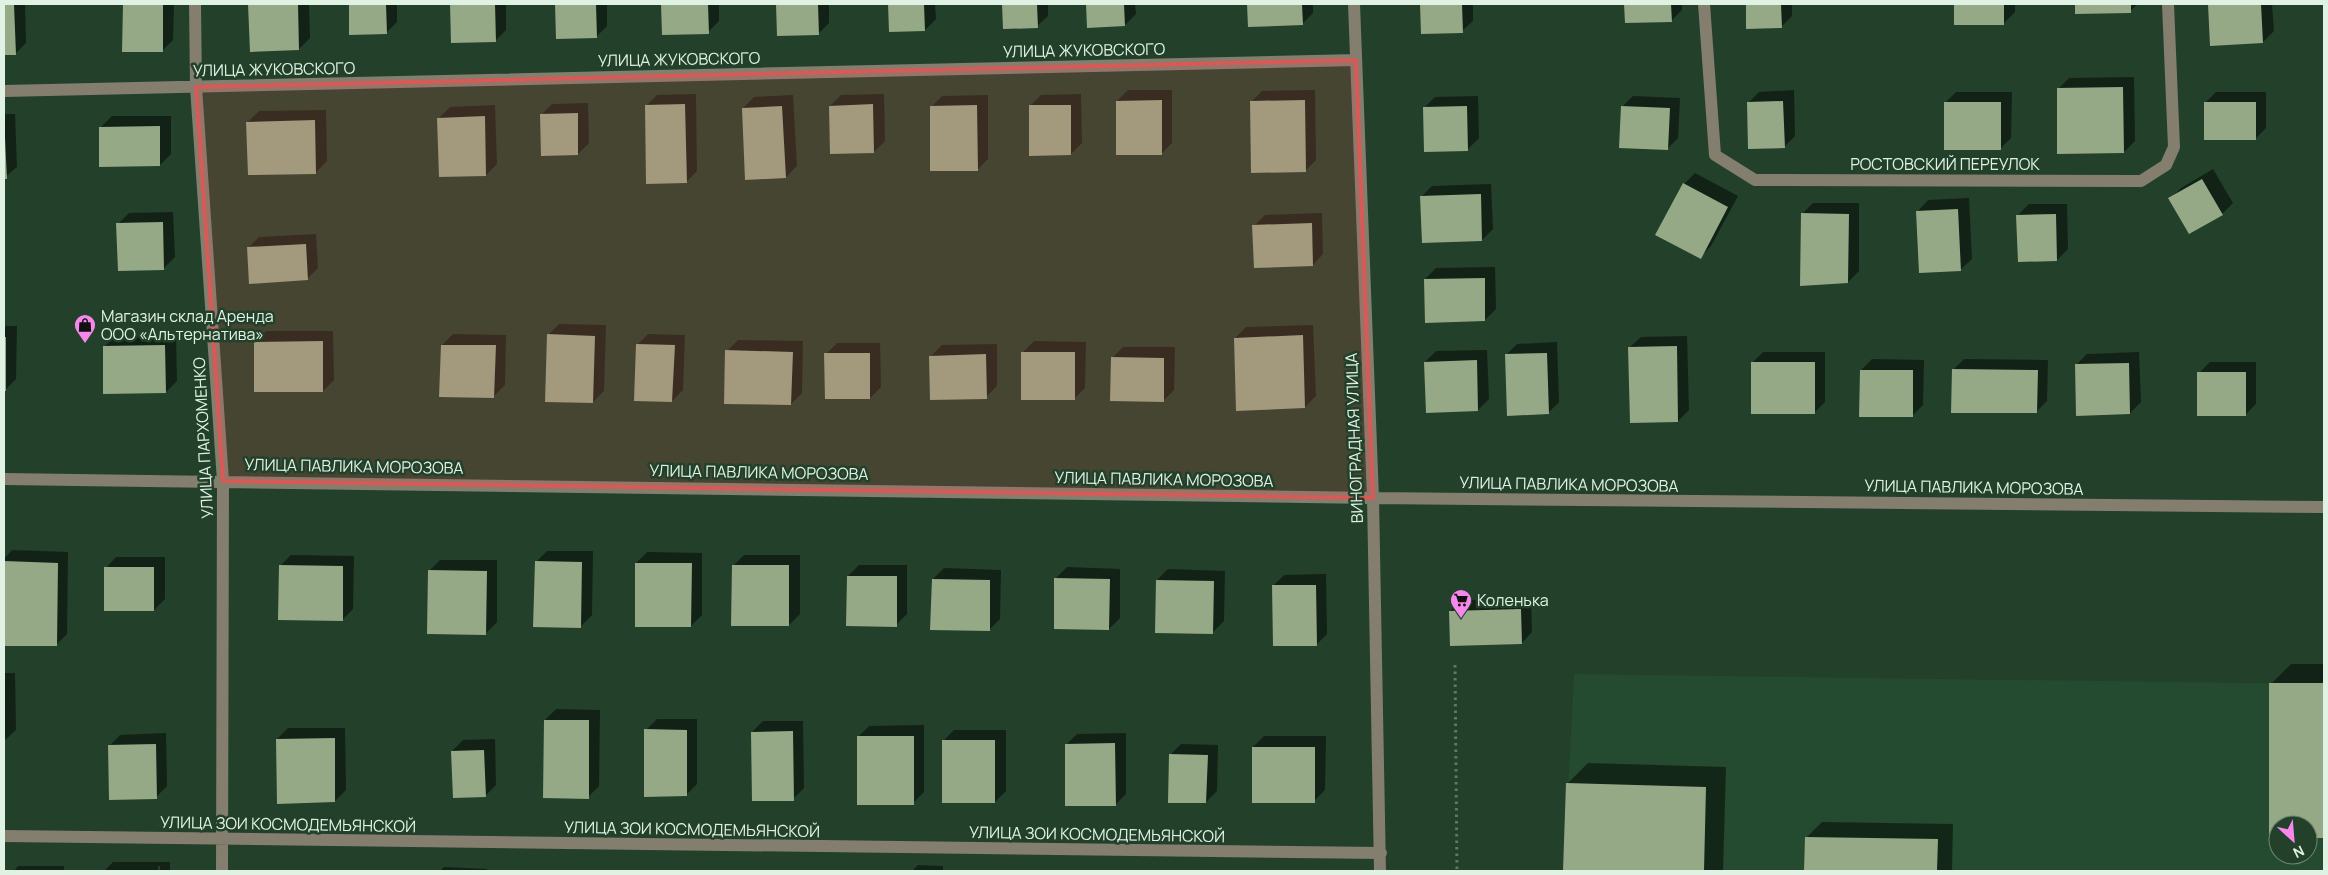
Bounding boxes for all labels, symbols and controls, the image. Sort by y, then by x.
street label: УЛИЦА ЖУКОВСКОГО [1003,38,1166,62]
street label: УЛИЦА ЖУКОВСКОГО [598,47,761,71]
street label: УЛИЦА ЖУКОВСКОГО [193,57,356,81]
street label: РОСТОВСКИЙ ПЕРЕУЛОК [1850,153,2040,175]
place label: Магазин склад Аренда ООО «Альтернатива» [101,305,274,345]
shop icon: Магазин склад Аренда ООО «Альтернатива» [73,313,97,344]
street label: ВИНОГРАДНАЯ УЛИЦА [1340,352,1368,524]
street label: УЛИЦА ПАРХОМЕНКО [188,356,218,519]
street label: УЛИЦА ПАВЛИКА МОРОЗОВА [244,453,464,479]
street label: УЛИЦА ПАВЛИКА МОРОЗОВА [649,459,869,485]
street label: УЛИЦА ПАВЛИКА МОРОЗОВА [1054,466,1274,492]
street label: УЛИЦА ПАВЛИКА МОРОЗОВА [1459,471,1679,497]
street label: УЛИЦА ПАВЛИКА МОРОЗОВА [1864,474,2084,500]
supermarket icon: Коленька [1449,588,1473,619]
place label: Коленька [1477,589,1549,611]
street label: УЛИЦА ЗОИ КОСМОДЕМЬЯНСКОЙ [160,811,416,837]
north arrow [2268,815,2318,865]
street label: УЛИЦА ЗОИ КОСМОДЕМЬЯНСКОЙ [564,816,820,842]
street label: УЛИЦА ЗОИ КОСМОДЕМЬЯНСКОЙ [969,821,1225,847]
text: N [2290,841,2308,863]

